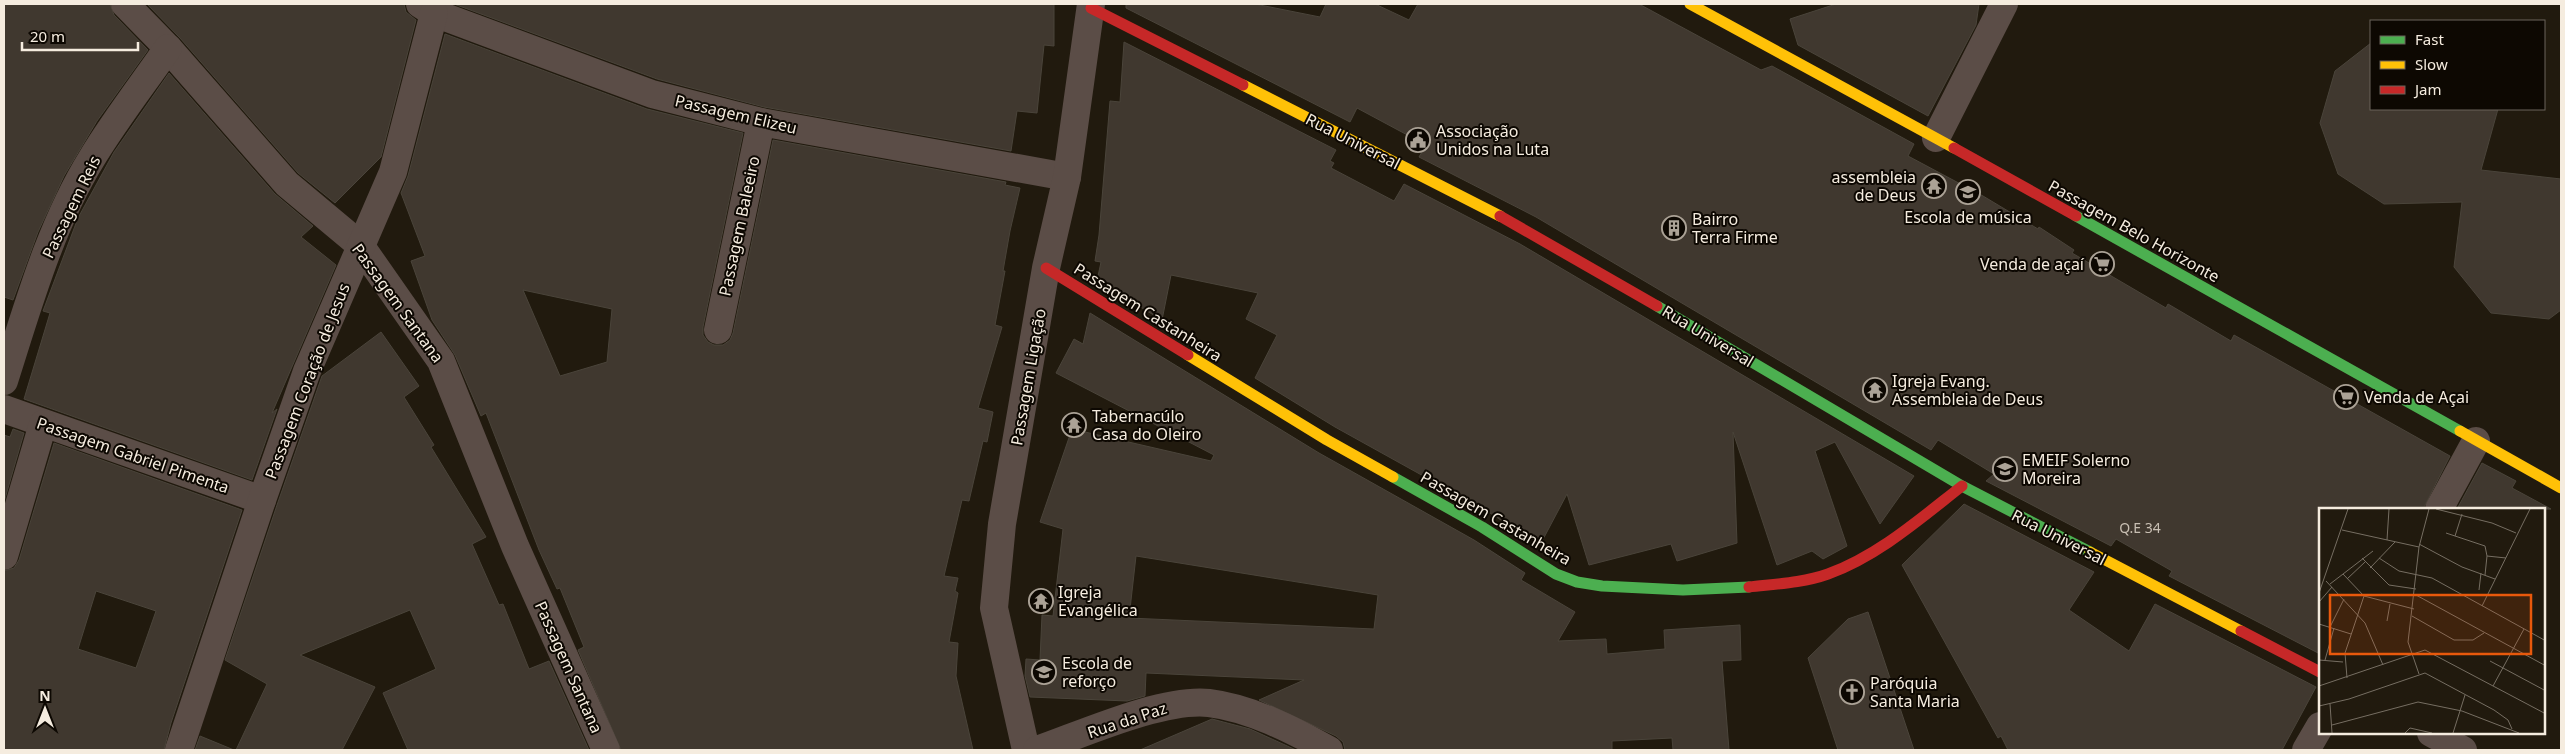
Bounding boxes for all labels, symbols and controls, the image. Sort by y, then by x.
scale bar [22,20,139,52]
legend [2370,20,2545,110]
text: 20 m [30,26,65,46]
text: Fast [2415,29,2444,49]
text: Slow [2415,54,2448,74]
text: Jam [2413,79,2442,99]
street label: Passagem Elizeu [673,89,799,139]
street label: Rua Universal [1302,108,1404,174]
place label: Associação Unidos na Luta [1436,120,1549,160]
public building icon: Associação Unidos na Luta [1405,127,1431,153]
street label: Passagem Reis [37,152,105,262]
street label: Passagem Baleeiro [713,154,765,298]
place label: assembleia de Deus [1832,166,1916,206]
temple icon: assembleia de Deus [1921,173,1947,199]
street label: Passagem Belo Horizonte [2044,175,2224,287]
school or university icon: Escola de música [1955,179,1981,205]
place label: Escola de música [1904,206,2032,228]
place label: Bairro Terra Firme [1692,208,1778,248]
building icon: Bairro Terra Firme [1661,215,1687,241]
street label: Passagem Santana [347,239,449,367]
supermarket icon: Venda de açaí [2089,251,2115,277]
place label: Venda de açaí [1980,253,2085,275]
street label: Passagem Castanheira [1070,257,1226,367]
street label: Passagem Coração de Jesus [259,280,355,482]
street label: Rua Universal [1658,300,1758,372]
street label: Passagem Ligação [1005,307,1051,447]
place label: Igreja Evang. Assembleia de Deus [1892,370,2043,410]
temple icon: Igreja Evang. Assembleia de Deus [1862,377,1888,403]
supermarket icon: Venda de Açai [2333,384,2359,410]
place label: Venda de Açai [2364,386,2469,408]
place label: Tabernacúlo Casa do Oleiro [1092,405,1201,445]
street label: Passagem Gabriel Pimenta [34,412,232,498]
temple icon: Tabernacúlo Casa do Oleiro [1061,412,1087,438]
place label: EMEIF Solerno Moreira [2022,449,2130,489]
school or university icon: EMEIF Solerno Moreira [1992,456,2018,482]
street label: Passagem Castanheira [1417,466,1575,570]
street label: Rua Universal [2008,504,2110,570]
inset map [2319,508,2545,734]
house number: Q.E 34 [2119,518,2161,537]
place label: Igreja Evangélica [1058,581,1138,621]
temple icon: Igreja Evangélica [1028,588,1054,614]
street label: Passagem Santana [530,598,608,736]
place label: Escola de reforço [1062,652,1132,692]
school or university icon: Escola de reforço [1031,659,1057,685]
place label: Paróquia Santa Maria [1870,672,1960,712]
church icon: Paróquia Santa Maria [1839,679,1865,705]
north arrow [20,684,70,734]
text: N [39,686,51,705]
street label: Rua da Paz [1085,697,1169,743]

